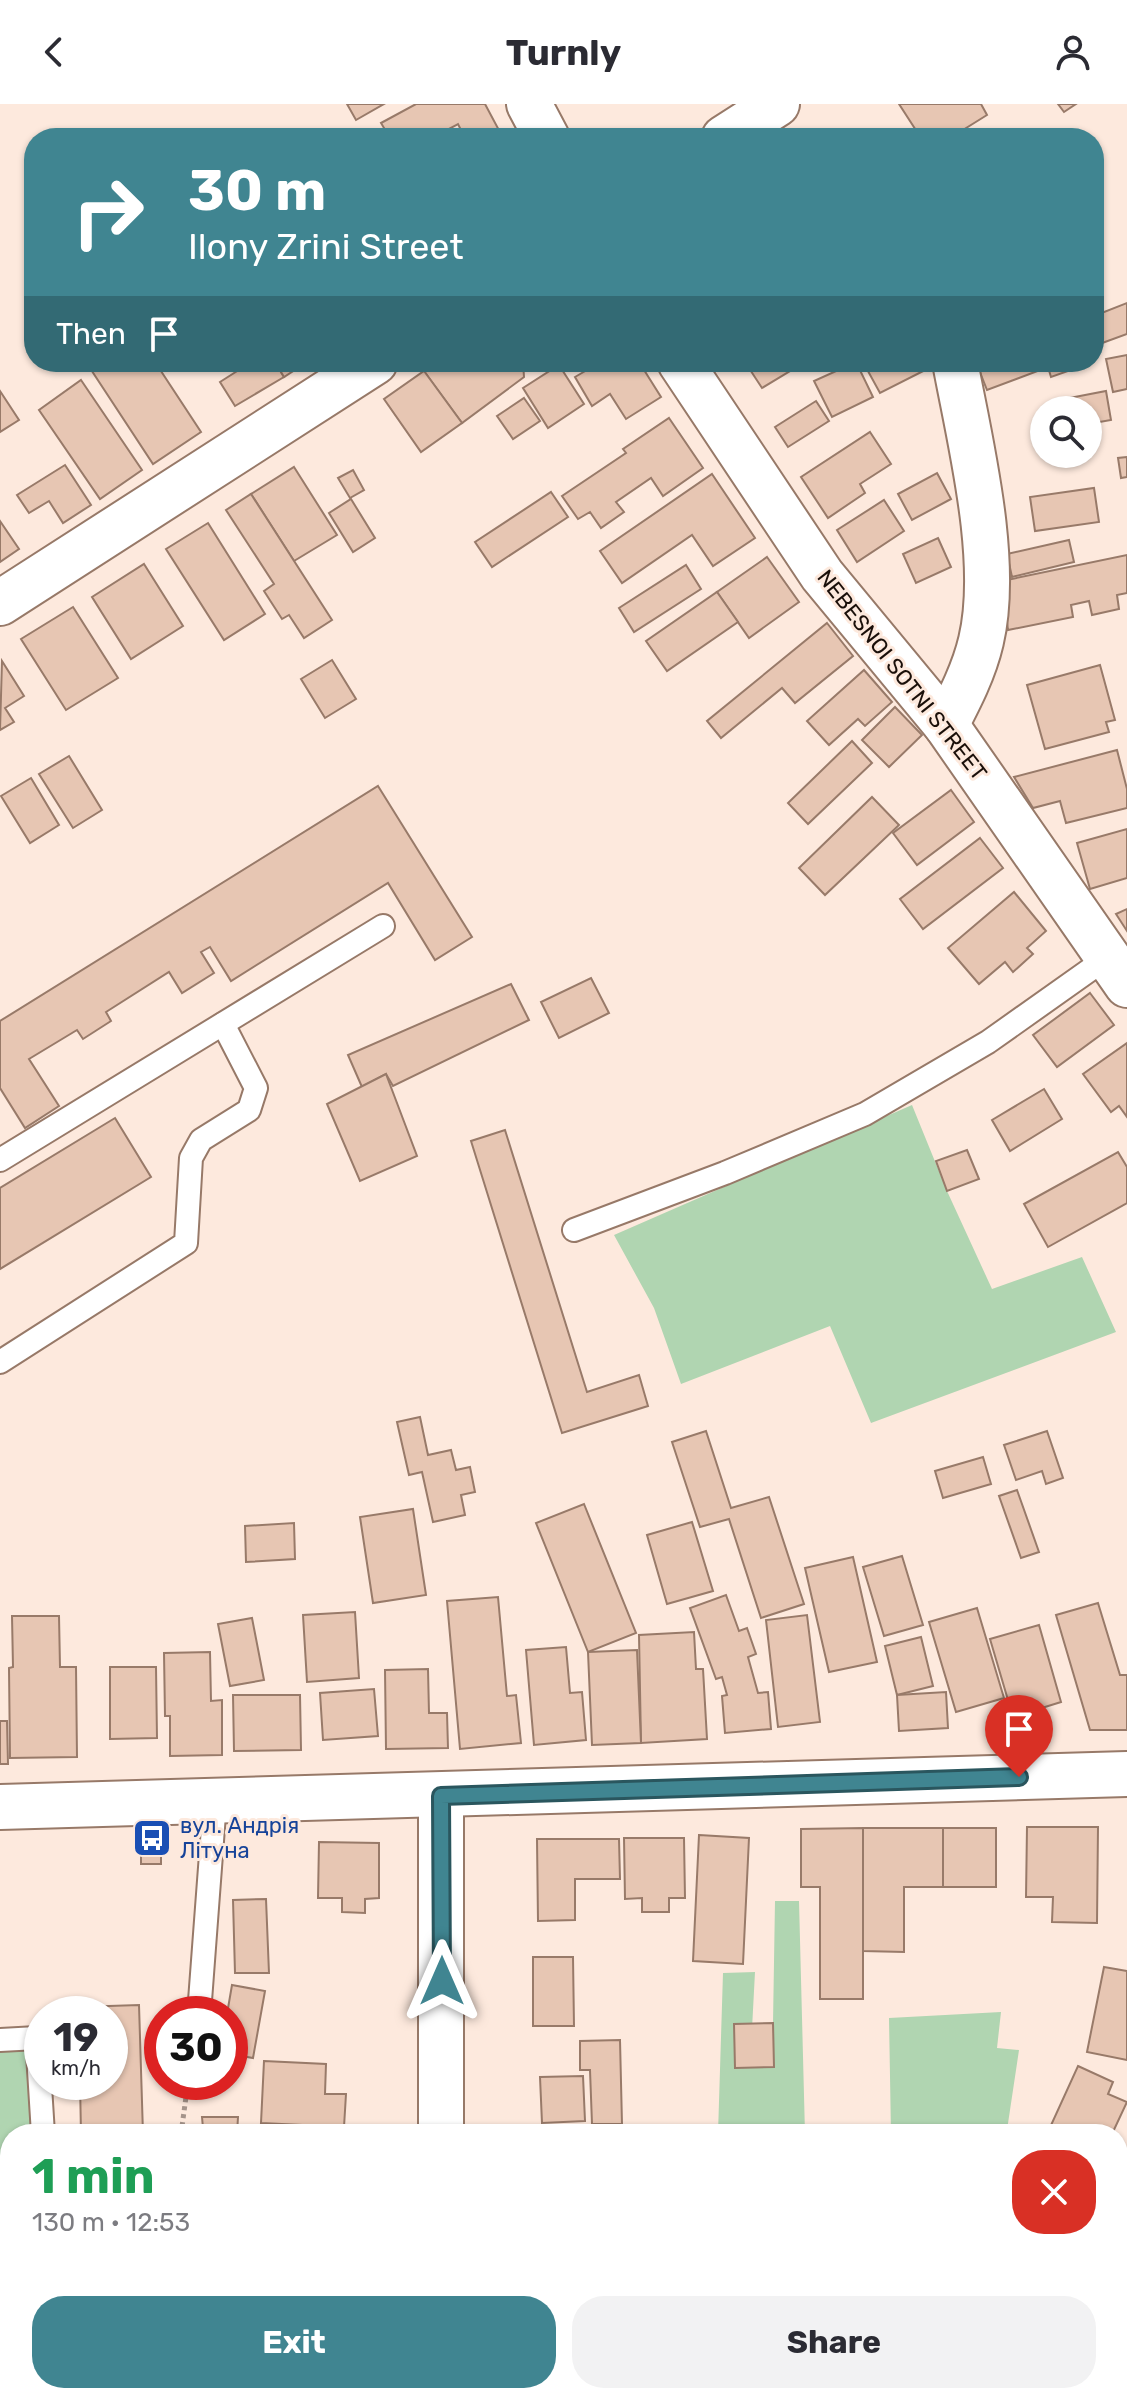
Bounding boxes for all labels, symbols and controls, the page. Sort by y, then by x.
icon: back [32,30,76,74]
icon: person [1051,30,1095,74]
text: Turnly [506,31,621,74]
text: 30 m [188,158,326,224]
icon: right [56,160,160,264]
text: Ilony Zrini Street [188,225,463,268]
icon: arrive [142,312,186,356]
text: Then [56,316,126,352]
map controls [1030,396,1102,468]
button: search [1030,396,1102,468]
street label: NEBESNOI SOTNI STREET [811,564,993,786]
pin [985,1695,1053,1777]
icon: arrive [997,1707,1041,1751]
place label: вул. Андрія Літуна [180,1812,299,1864]
bus stop icon: вул. Андрія Літуна [131,1817,173,1859]
position arrow [400,1939,484,2023]
speed limit sign: 30 [144,1996,248,2100]
text: 19 [53,2014,99,2061]
text: km/h [51,2056,101,2080]
text: 1 min [32,2148,155,2205]
button: close [1012,2150,1096,2234]
text: 130 m · 12:53 [32,2207,190,2238]
button: Exit [32,2296,556,2388]
button: Share [572,2296,1096,2388]

